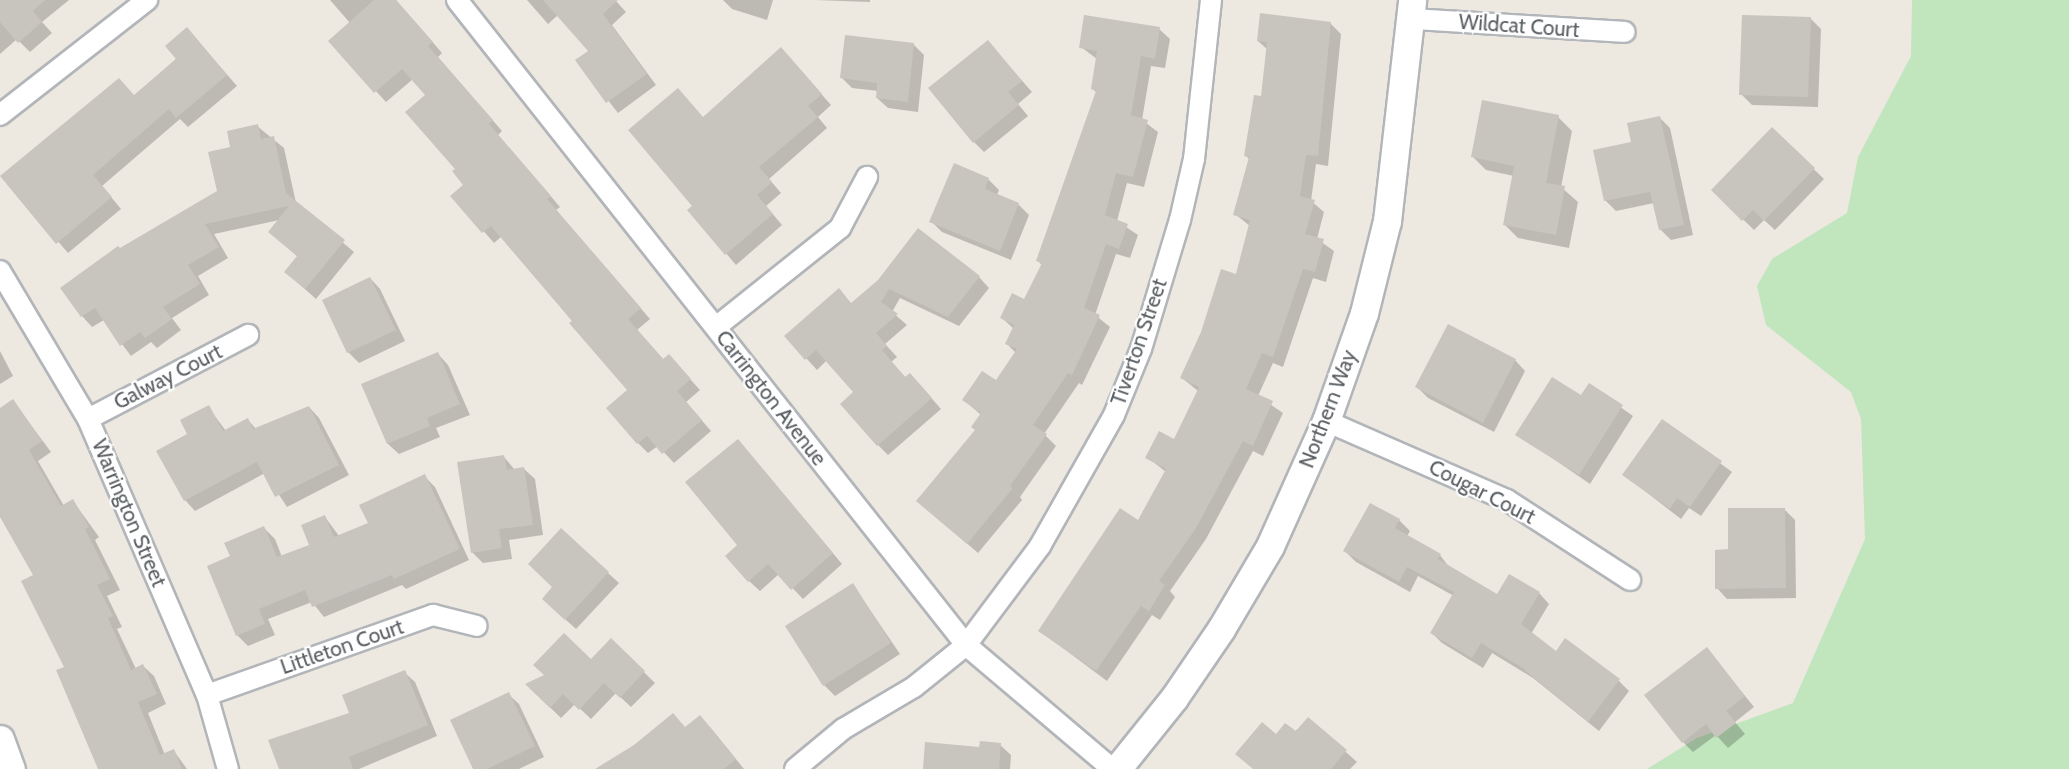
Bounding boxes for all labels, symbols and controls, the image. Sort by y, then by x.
street label: Wildcat Court [1458,9,1580,43]
street label: Tiverton Street [1106,276,1172,408]
street label: Carrington Avenue [710,325,832,471]
street label: Galway Court [110,339,226,415]
street label: Northern Way [1294,346,1362,472]
street label: Warrington Street [87,435,171,591]
street label: Cougar Court [1425,454,1539,530]
street label: Littleton Court [277,614,407,680]

